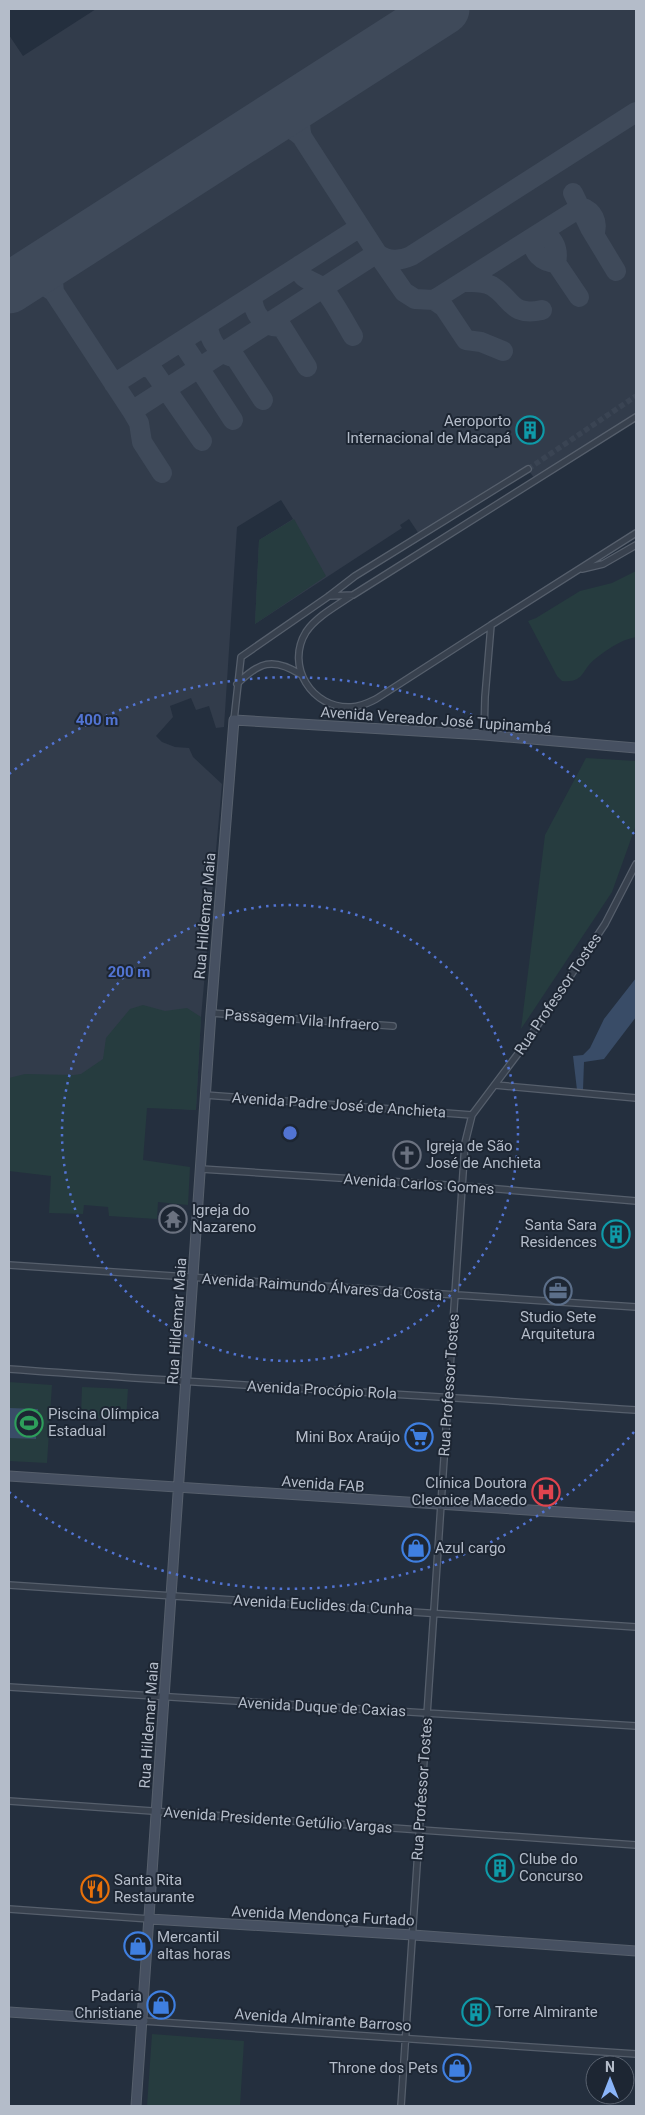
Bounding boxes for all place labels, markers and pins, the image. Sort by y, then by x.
place label: Aeroporto Internacional de Macapá [346,412,511,447]
building icon: Aeroporto Internacional de Macapá [515,415,545,445]
centre of rings [281,1124,299,1142]
place label: Igreja de São José de Anchieta [426,1137,541,1172]
church icon: Igreja de São José de Anchieta [392,1140,422,1170]
place label: Igreja do Nazareno [192,1201,256,1236]
temple icon: Igreja do Nazareno [158,1204,188,1234]
place label: Santa Sara Residences [520,1216,597,1251]
building icon: Santa Sara Residences [601,1219,631,1249]
office icon: Studio Sete Arquitetura [543,1276,573,1306]
place label: Studio Sete Arquitetura [520,1308,596,1343]
place label: Piscina Olímpica Estadual [48,1405,159,1440]
sports icon: Piscina Olímpica Estadual [14,1408,44,1438]
supermarket icon: Mini Box Araújo [404,1422,434,1452]
place label: Mini Box Araújo [296,1428,400,1446]
place label: Clínica Doutora Cleonice Macedo [412,1474,527,1509]
hospital icon: Clínica Doutora Cleonice Macedo [531,1477,561,1507]
shop icon: Azul cargo [401,1533,431,1563]
place label: Azul cargo [435,1539,506,1557]
place label: Clube do Concurso [519,1850,583,1885]
building icon: Clube do Concurso [485,1853,515,1883]
place label: Santa Rita Restaurante [114,1871,194,1906]
restaurant icon: Santa Rita Restaurante [80,1874,110,1904]
place label: Mercantil altas horas [157,1928,231,1963]
shop icon: Mercantil altas horas [123,1931,153,1961]
place label: Padaria Christiane [75,1987,142,2022]
shop icon: Padaria Christiane [146,1990,176,2020]
building icon: Torre Almirante [461,1997,491,2027]
place label: Torre Almirante [495,2003,598,2021]
shop icon: Throne dos Pets [442,2053,472,2083]
place label: Throne dos Pets [329,2059,438,2077]

